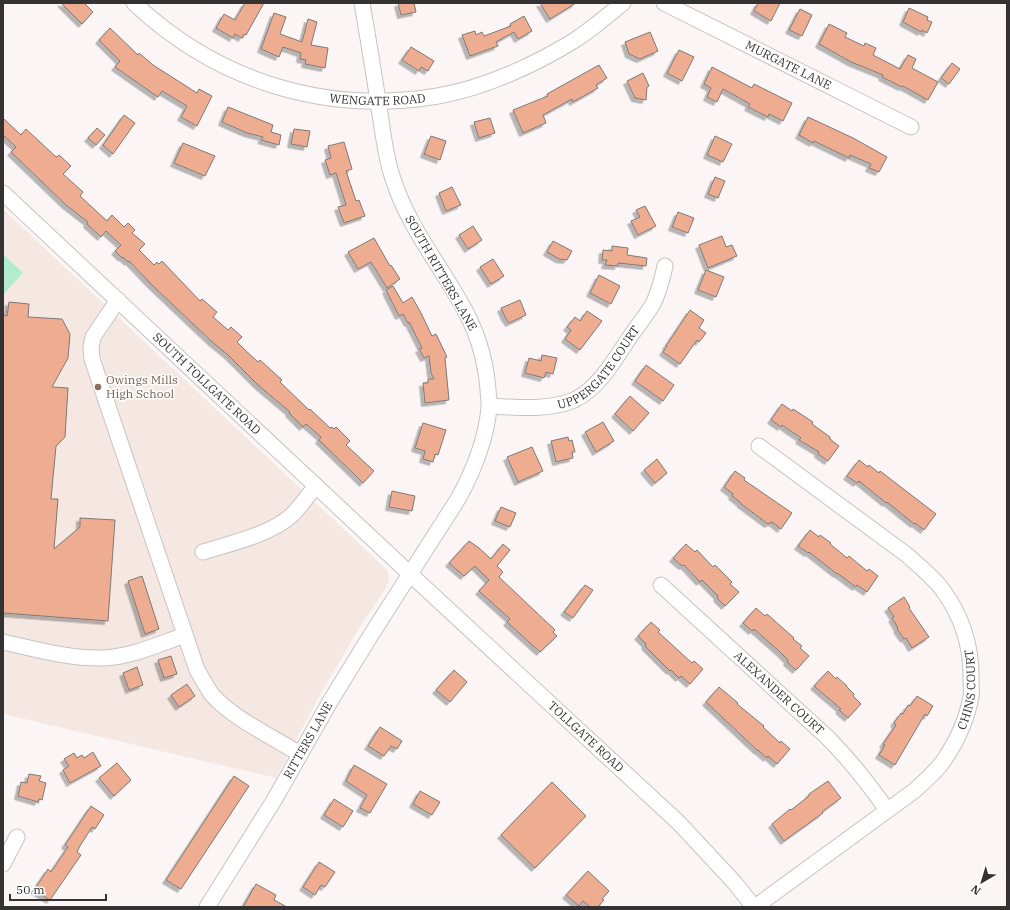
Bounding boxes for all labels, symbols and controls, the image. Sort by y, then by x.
street label: MURGATE LANE [743,37,834,93]
street label: WENGATE ROAD [329,90,426,108]
street label: SOUTH RITTERS LANE [402,212,481,333]
street label: UPPERGATE COURT [556,322,643,412]
street label: SOUTH TOLLGATE ROAD [150,329,264,437]
place label: Owings Mills High School [106,372,178,401]
marker: Owings Mills High School [93,382,103,392]
street label: ALEXANDER COURT [731,648,828,738]
street label: CHINS COURT [954,648,978,732]
street label: TOLLGATE ROAD [545,698,627,775]
street label: RITTERS LANE [280,699,336,781]
north arrow [962,862,1002,902]
scale bar [10,876,106,902]
text: 50 m [16,882,45,897]
text: N [968,882,984,898]

